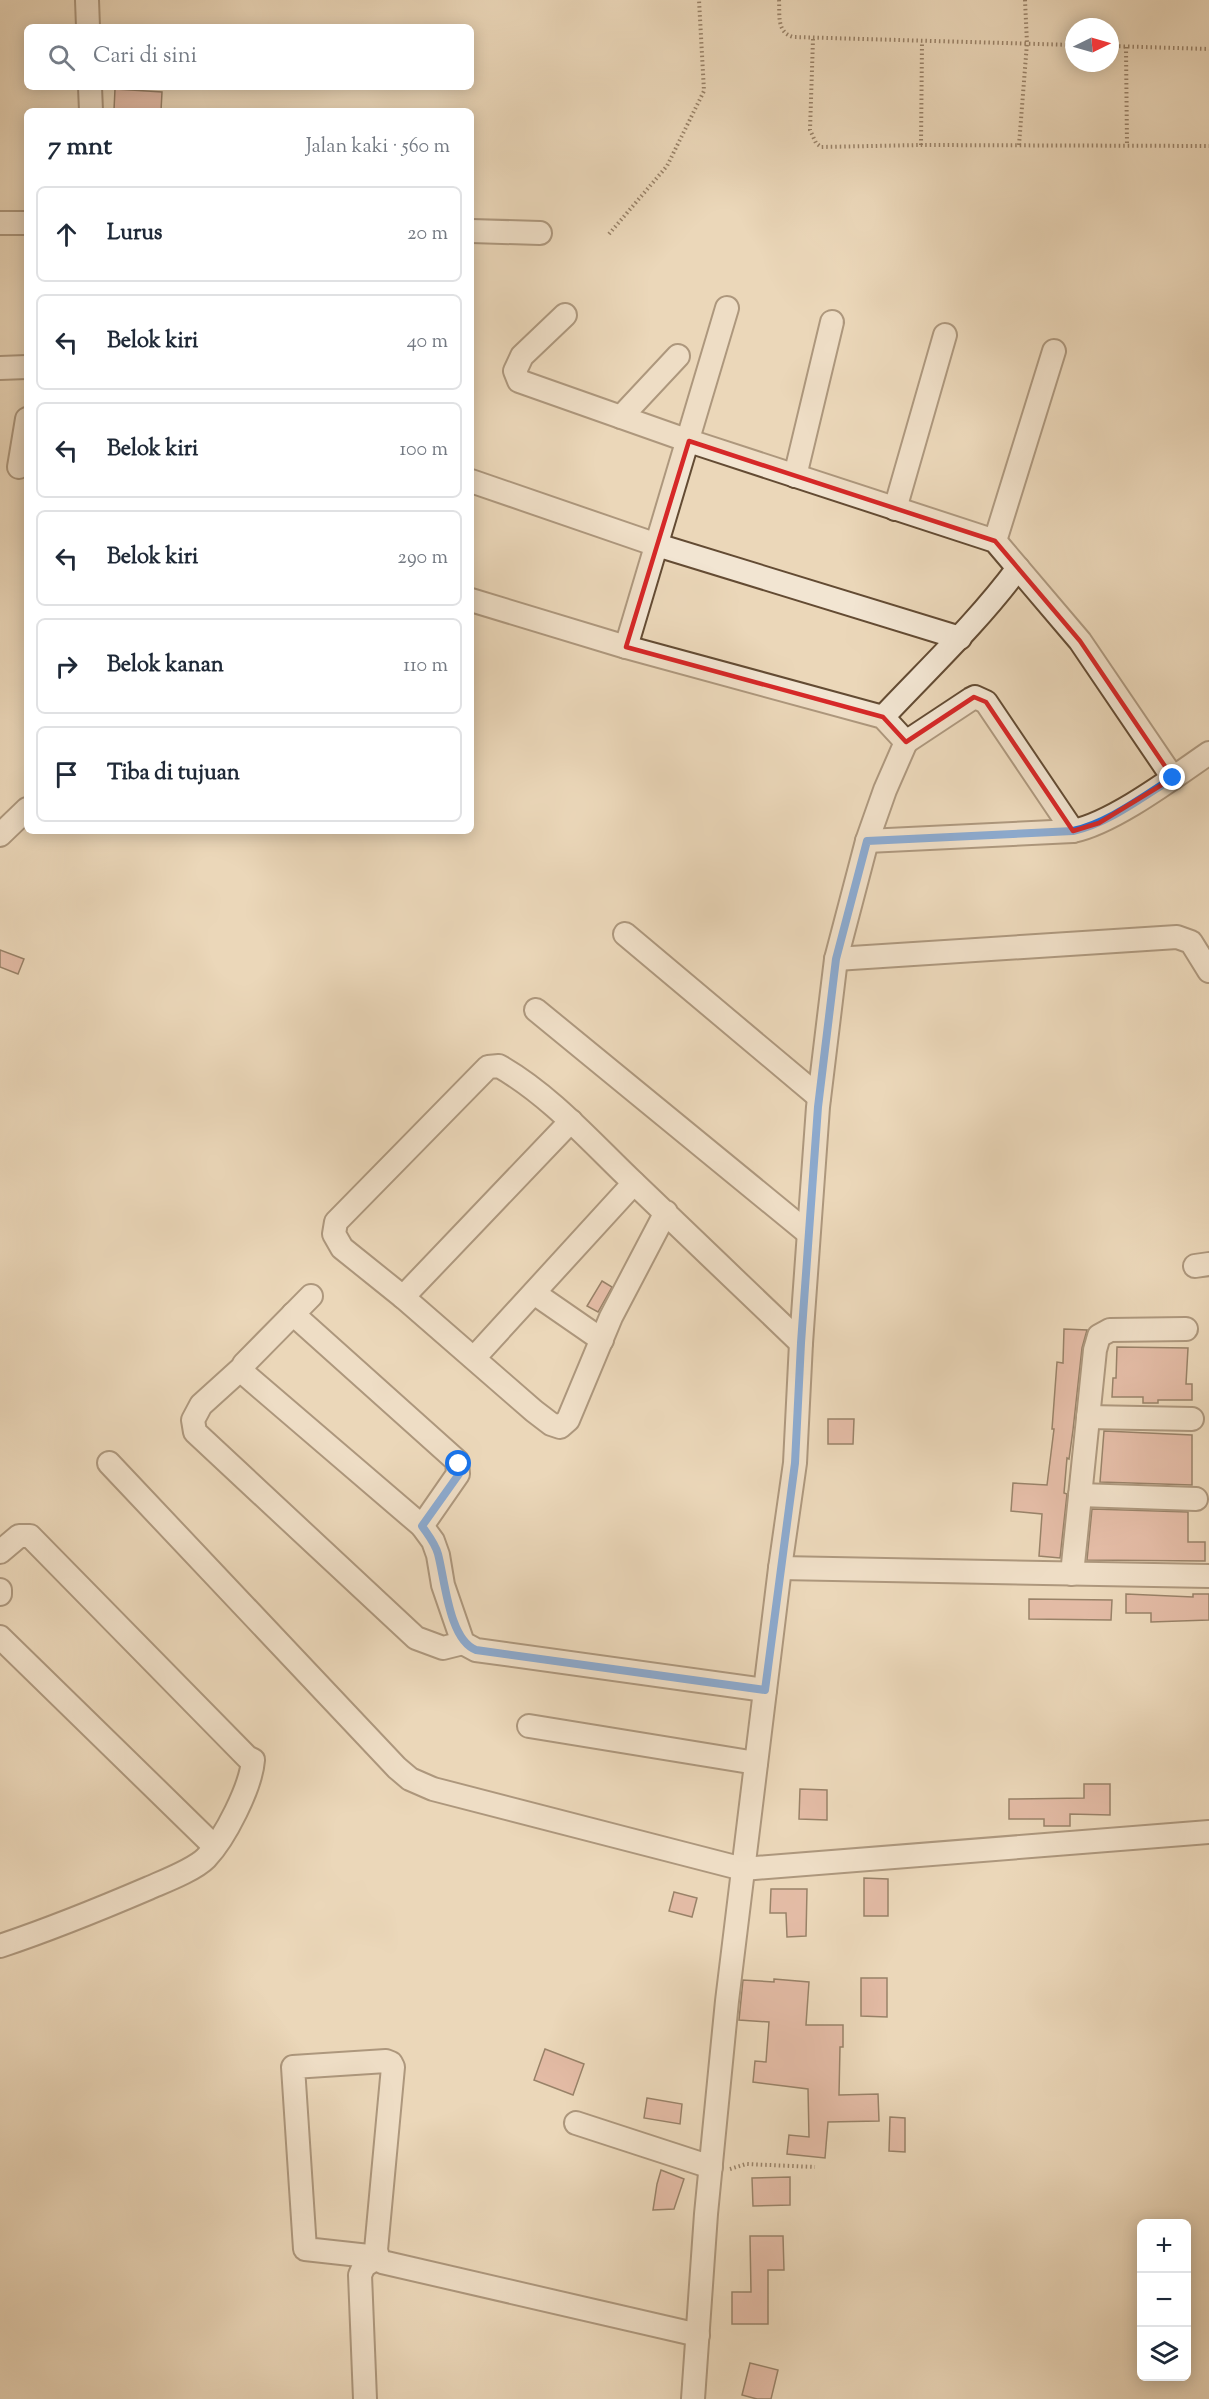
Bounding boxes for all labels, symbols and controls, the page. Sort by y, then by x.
north arrow [1065,18,1119,72]
search box [24,24,474,90]
icon: search [45,41,78,74]
text: Cari di sini [93,41,197,73]
text: 7 mnt [48,129,112,166]
text: Jalan kaki · 560 m [306,133,450,162]
icon: ahead [50,218,83,251]
text: Lurus [107,218,163,250]
text: 20 m [407,220,448,249]
icon: left [50,326,83,359]
text: Belok kiri [107,326,198,358]
text: 40 m [407,328,448,357]
icon: left [50,434,83,467]
text: Belok kiri [107,434,198,466]
text: 100 m [399,436,448,465]
icon: left [50,542,83,575]
text: Belok kiri [107,542,198,574]
text: 290 m [398,544,448,573]
icon: right [50,650,83,683]
text: Belok kanan [107,650,224,682]
text: 110 m [403,652,448,681]
icon: arrive [50,758,83,791]
text: Tiba di tujuan [107,758,240,790]
route end [1159,764,1185,790]
route start [445,1450,471,1476]
map controls [1137,2219,1191,2381]
button: + [1137,2219,1191,2273]
button: − [1137,2273,1191,2327]
button: layers [1137,2327,1191,2381]

